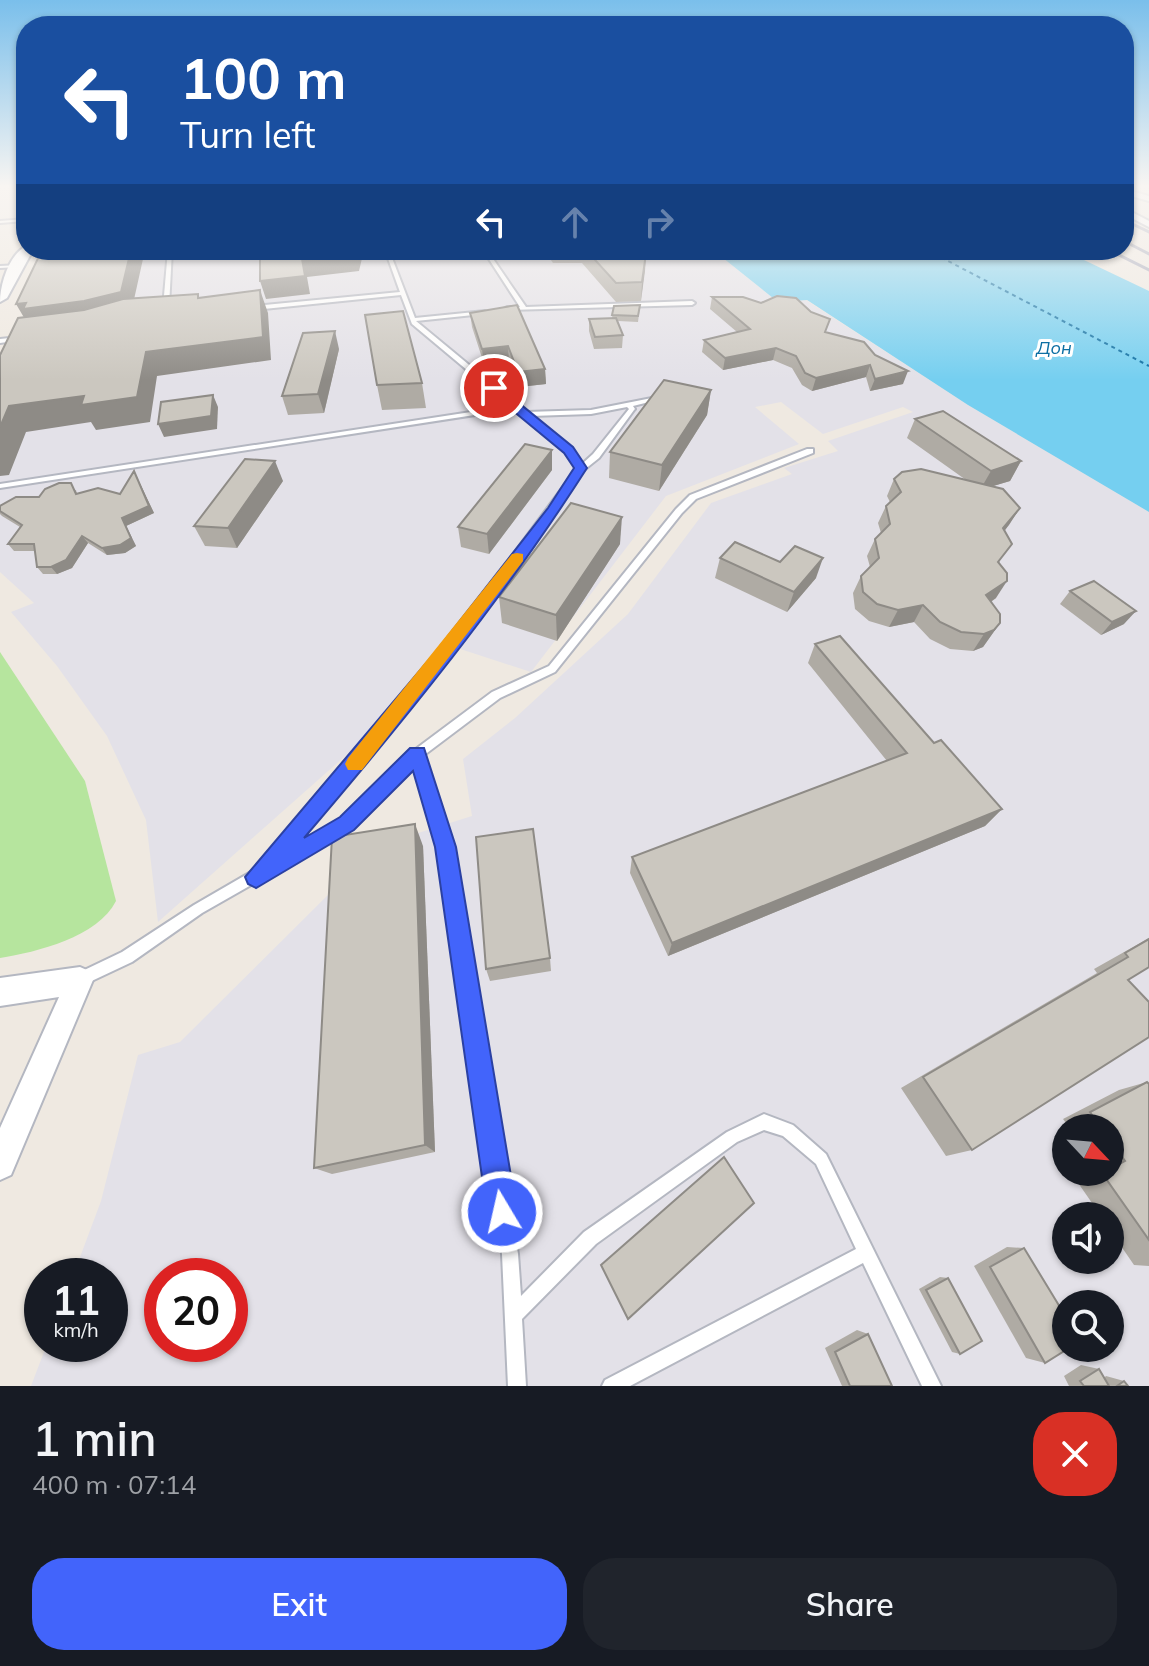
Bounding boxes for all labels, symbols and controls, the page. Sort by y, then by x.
text: 100 m [180,43,347,113]
icon: left [48,48,152,152]
text: Turn left [180,112,316,157]
icon: left [469,200,513,244]
icon: ahead [553,200,597,244]
icon: right [637,200,681,244]
water label: Дон [1035,336,1072,359]
pin [460,354,528,422]
icon: arrive [472,366,516,410]
north arrow [1052,1114,1124,1186]
map controls [1052,1114,1124,1362]
position arrow [460,1170,544,1254]
button: sound [1052,1202,1124,1274]
speed limit sign: 20 [144,1258,248,1362]
text: 11 [52,1275,100,1325]
button: search [1052,1290,1124,1362]
text: km/h [53,1317,99,1342]
text: 1 min [32,1408,157,1468]
button: close [1033,1412,1117,1496]
text: 400 m · 07:14 [32,1468,196,1501]
button: Exit [32,1558,567,1650]
button: Share [583,1558,1117,1650]

